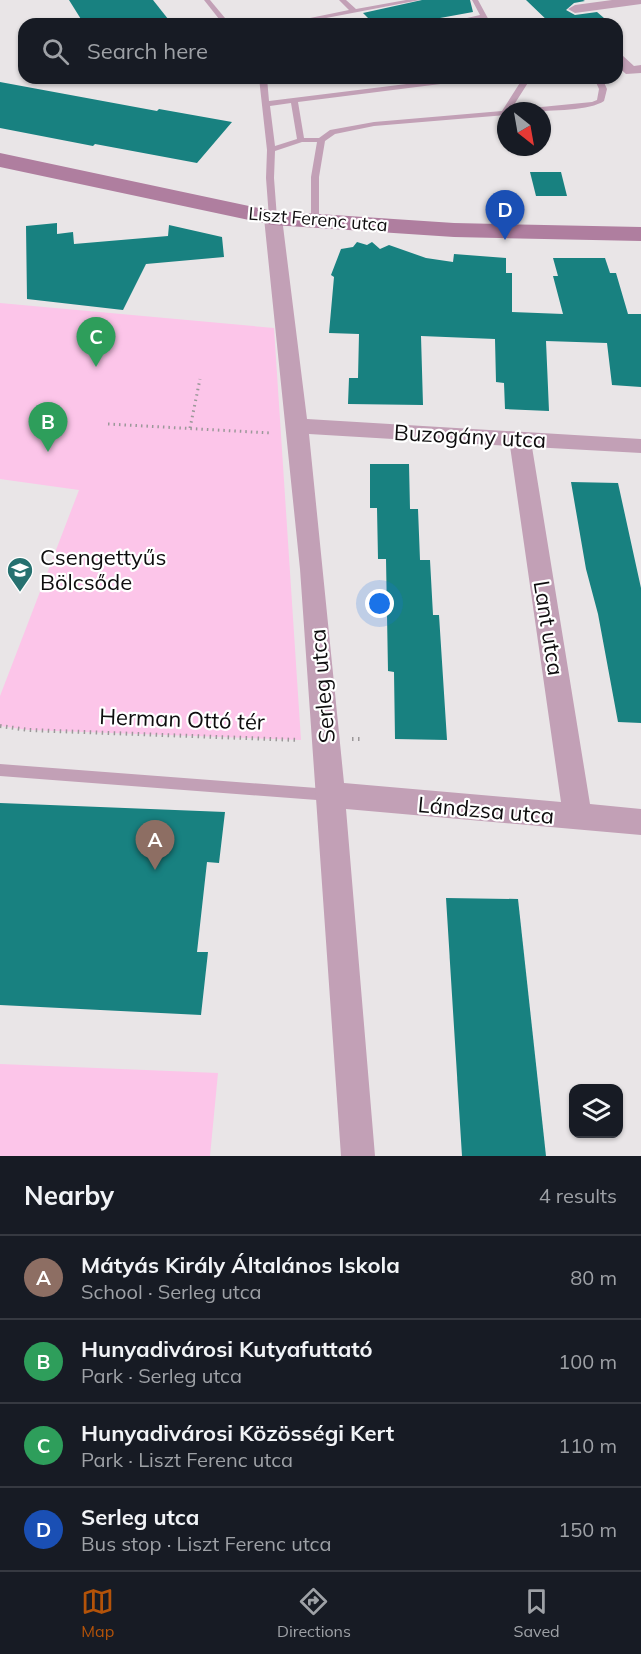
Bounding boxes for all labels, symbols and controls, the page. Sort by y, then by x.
search box [18,18,623,84]
icon: search [39,35,72,68]
text: Search here [87,37,208,65]
north arrow [497,102,551,156]
pin: D [486,190,524,240]
street label: Liszt Ferenc utca [248,201,388,237]
pin: C [76,318,116,367]
pin: B [28,402,68,452]
street label: Buzogány utca [393,418,547,454]
place label: Csengettyűs Bölcsőde [40,543,166,596]
school or university icon: Csengettyűs Bölcsőde [5,555,35,593]
street label: Lant utca [528,578,570,678]
your location [365,589,394,618]
street label: Serleg utca [303,628,341,744]
street label: Herman Ottó tér [99,702,265,736]
street label: Lándzsa utca [417,790,555,830]
pin: A [136,820,174,870]
map controls [569,1084,623,1138]
button: layers [569,1084,623,1138]
text: Nearby [24,1179,114,1212]
text: 4 results [539,1183,617,1208]
text: Mátyás Király Általános Iskola [81,1251,400,1279]
text: A [36,1265,51,1290]
text: 80 m [570,1265,617,1290]
text: School · Serleg utca [81,1279,262,1304]
text: Hunyadivárosi Kutyafuttató [81,1335,373,1363]
text: B [37,1349,50,1374]
text: 100 m [558,1349,617,1374]
text: Park · Serleg utca [81,1363,242,1388]
text: Hunyadivárosi Közösségi Kert [81,1419,394,1447]
text: C [37,1433,50,1458]
text: 110 m [558,1433,617,1458]
text: Park · Liszt Ferenc utca [81,1447,293,1472]
text: Serleg utca [81,1503,199,1531]
text: D [36,1517,51,1542]
text: 150 m [558,1517,617,1542]
text: Bus stop · Liszt Ferenc utca [81,1531,331,1556]
tab: Map [81,1585,114,1641]
tab: Directions [277,1585,351,1641]
tab: Saved [514,1585,560,1641]

